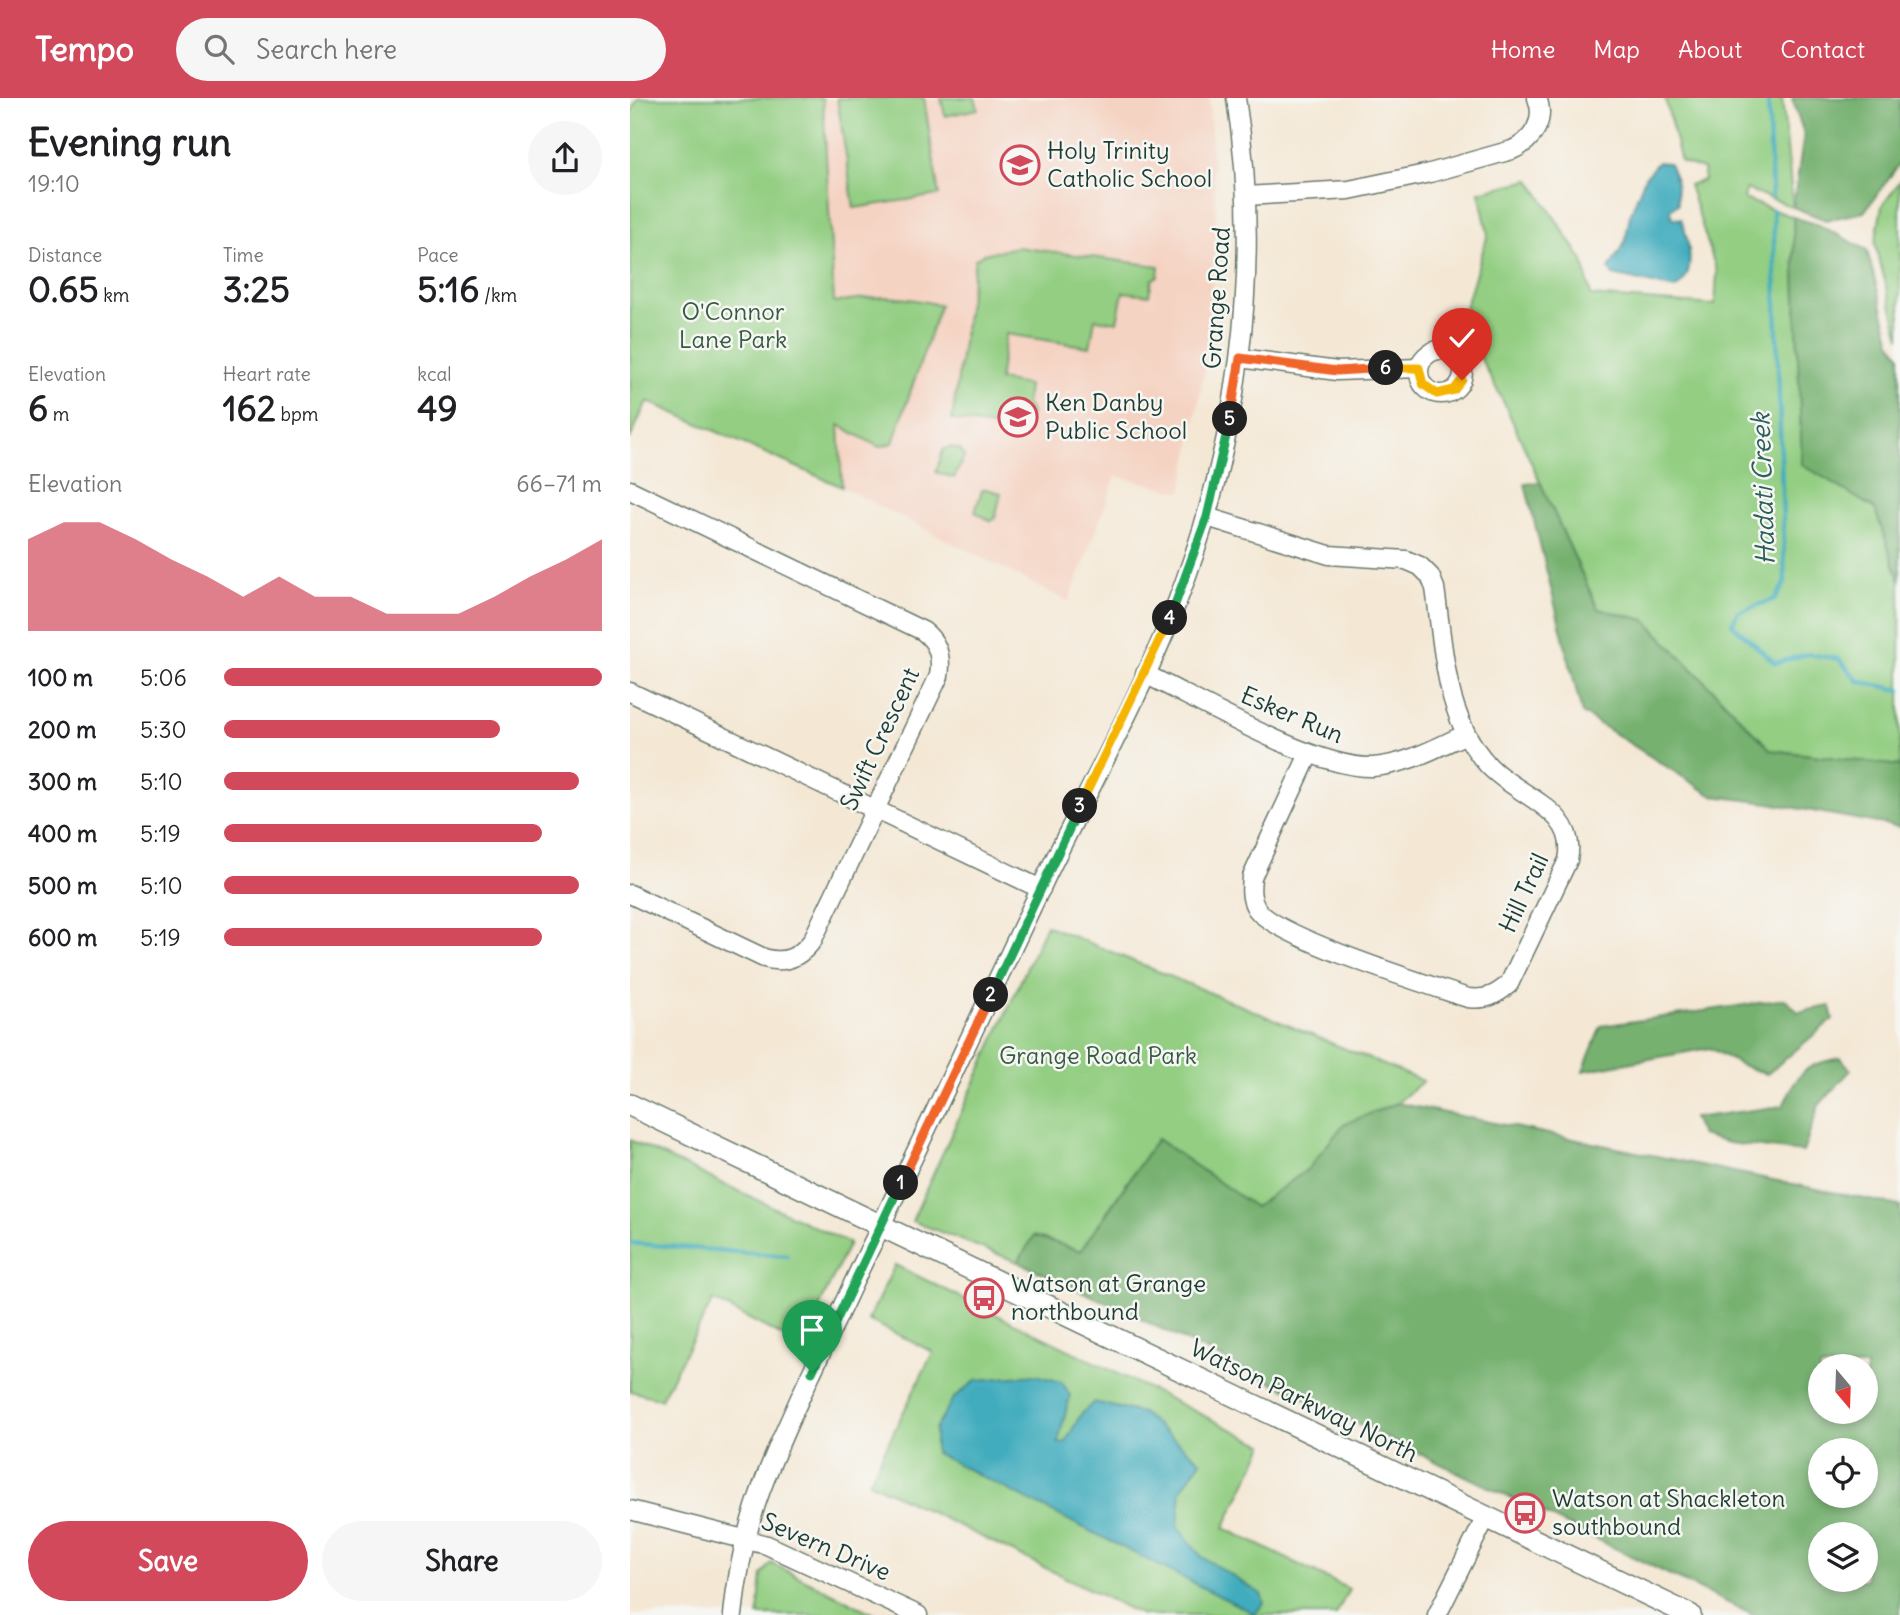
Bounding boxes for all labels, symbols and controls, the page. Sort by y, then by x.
search box [176,18,666,81]
text: Tempo [35,28,134,70]
icon: search [200,30,238,68]
text: Search here [256,33,397,66]
text: Home [1491,34,1555,64]
text: Map [1593,34,1640,64]
text: About [1678,34,1742,64]
text: Contact [1780,34,1865,64]
text: Evening run [28,119,231,166]
button: share [528,121,602,195]
place label: Holy Trinity Catholic School [1047,135,1212,193]
school or university icon: Holy Trinity Catholic School [999,144,1041,186]
text: 19:10 [28,169,80,198]
street label: Grange Road [1196,226,1236,370]
text: Distance [28,243,102,267]
text: Time [223,243,264,267]
text: Pace [417,243,459,267]
text: 0.65 [28,267,99,311]
text: 3:25 [223,267,290,311]
text: 5:16 [417,267,479,311]
text: km [99,283,130,307]
text: /km [479,283,517,307]
park label: O'Connor Lane Park [679,296,787,354]
pin [1432,308,1492,380]
icon: check [1443,319,1481,357]
pin: 6 [1368,350,1404,386]
text: 6 [1380,355,1391,379]
text: Elevation [28,362,106,386]
text: Heart rate [223,362,311,386]
text: kcal [417,362,452,386]
text: 6 [28,386,48,430]
text: 162 [223,386,276,430]
text: 49 [417,386,458,430]
place label: Ken Danby Public School [1045,387,1187,445]
school or university icon: Ken Danby Public School [997,396,1039,438]
text: m [48,402,69,426]
text: bpm [276,402,318,426]
pin: 5 [1212,402,1248,436]
text: 5 [1224,406,1235,430]
water label: Hadati Creek [1743,411,1782,566]
text: Elevation [28,469,122,498]
text: 66–71 m [516,469,602,498]
pin: 4 [1152,601,1188,636]
text: 4 [1164,605,1175,629]
street label: Swift Crescent [833,662,925,815]
text: 100 m [28,663,93,692]
text: 5:06 [140,663,187,692]
street label: Esker Run [1237,679,1348,749]
text: 200 m [28,715,97,744]
text: 5:30 [140,715,187,744]
text: 300 m [28,767,97,796]
text: 5:10 [140,767,183,796]
pin: 3 [1063,788,1098,824]
text: 3 [1074,793,1085,817]
text: 400 m [28,819,97,848]
text: 5:19 [140,819,181,848]
street label: Hill Trail [1492,848,1554,937]
text: 500 m [28,871,97,900]
text: 5:10 [140,871,183,900]
text: 600 m [28,923,97,952]
text: 5:19 [140,923,181,952]
pin: 2 [974,978,1008,1012]
text: 2 [985,982,996,1006]
park label: Grange Road Park [999,1040,1197,1070]
pin: 1 [884,1166,918,1200]
text: 1 [897,1170,904,1194]
place label: Watson at Grange northbound [1011,1268,1206,1326]
bus stop icon: Watson at Grange northbound [963,1277,1005,1319]
pin [782,1300,842,1372]
icon: arrive [793,1311,831,1349]
street label: Watson Parkway North [1186,1332,1423,1468]
north arrow [1808,1354,1878,1424]
map controls [1808,1354,1878,1592]
button: locate [1808,1438,1878,1508]
place label: Watson at Shackleton southbound [1552,1483,1785,1541]
bus stop icon: Watson at Shackleton southbound [1504,1492,1546,1534]
street label: Severn Drive [757,1506,895,1587]
button: Save [28,1521,308,1601]
button: Share [322,1521,602,1601]
button: layers [1808,1522,1878,1592]

